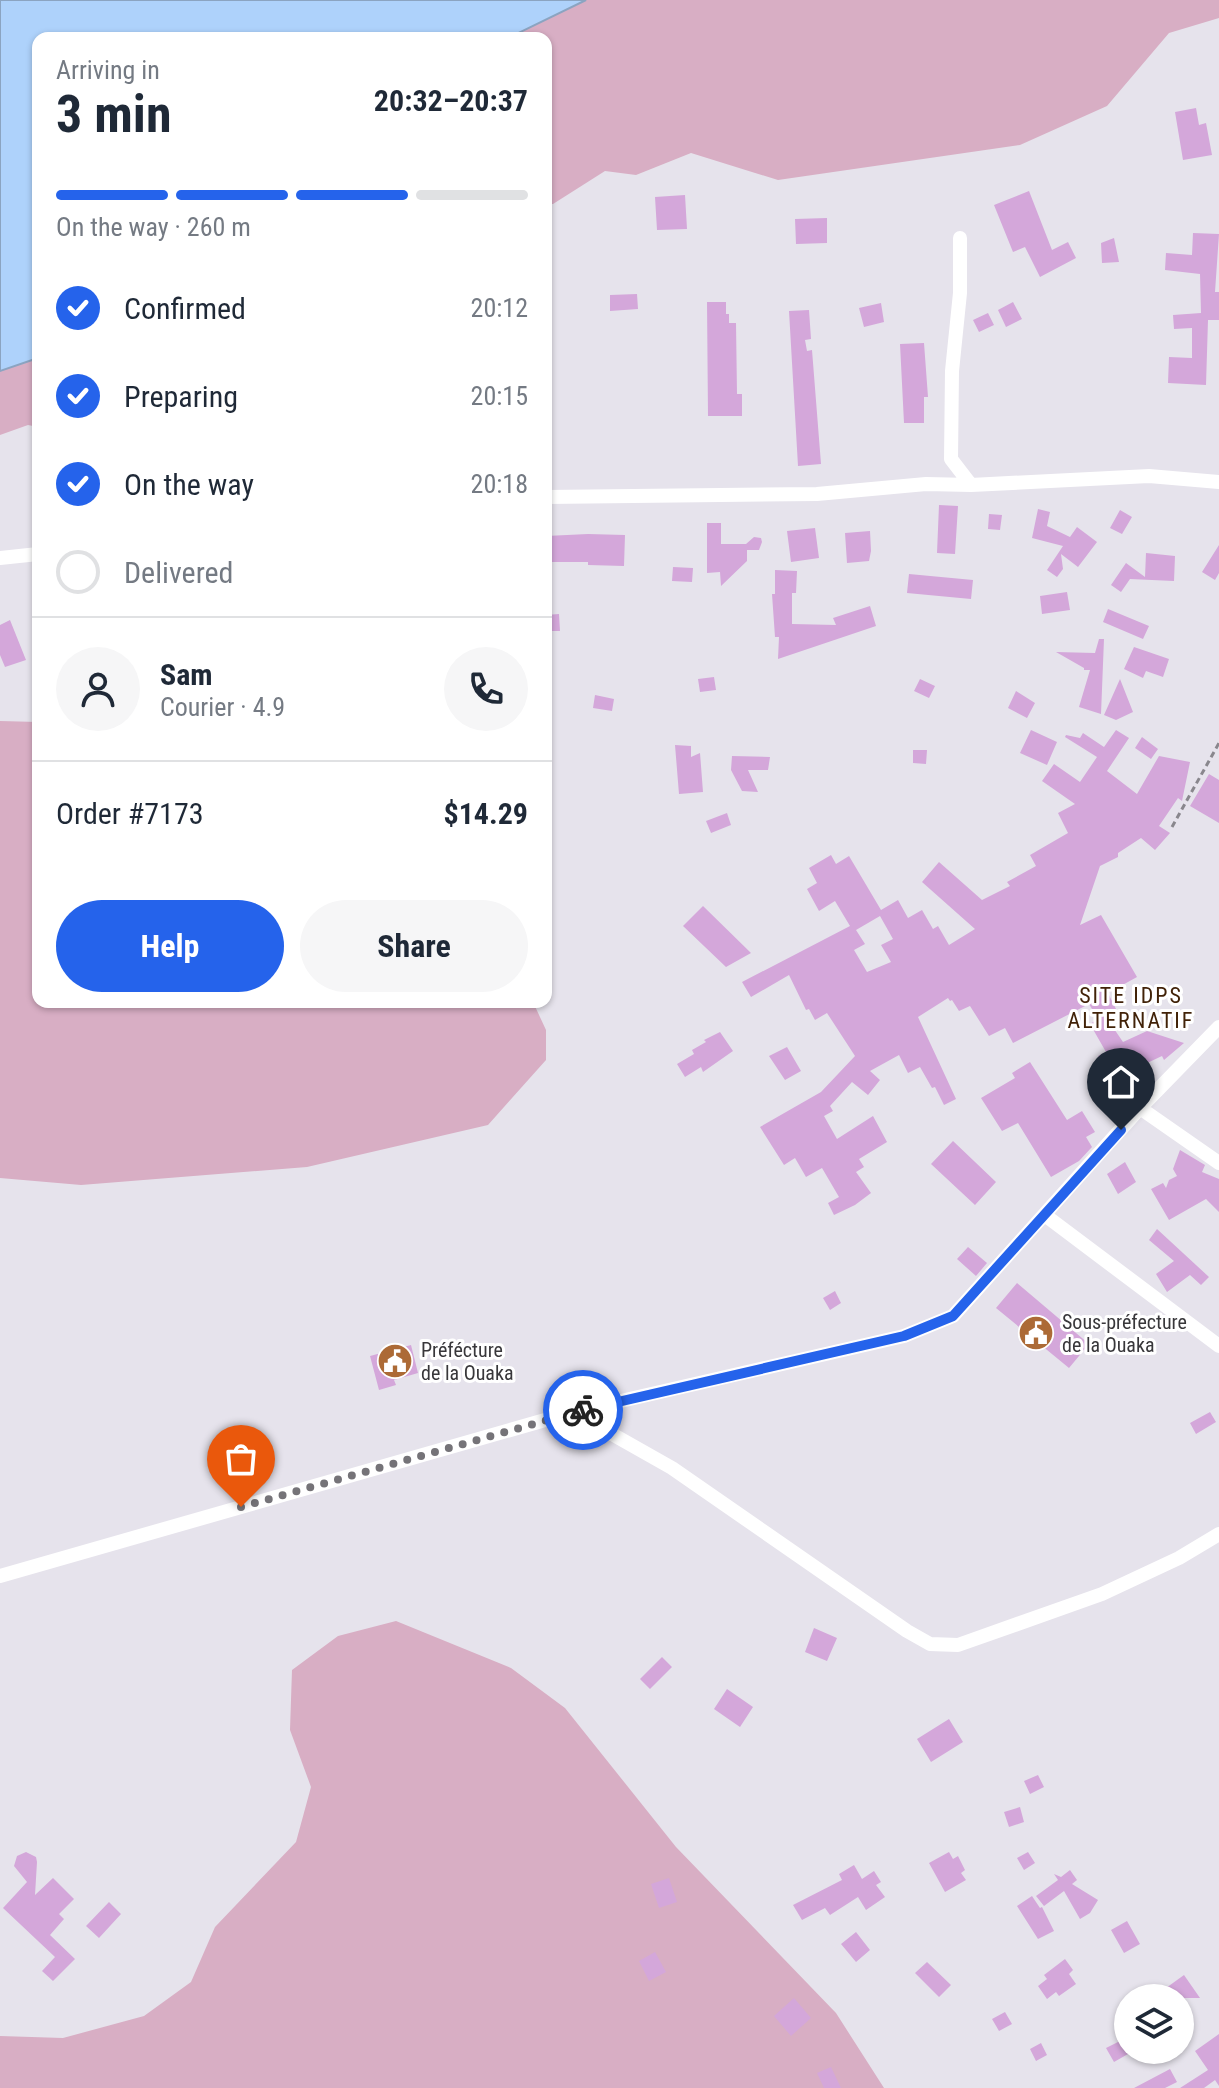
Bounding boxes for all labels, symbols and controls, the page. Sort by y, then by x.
text: Arriving in [56,55,160,85]
text: 20:32–20:37 [374,83,528,118]
text: 3 min [56,84,172,145]
text: On the way · 260 m [56,212,251,242]
icon: check [56,286,100,330]
text: Confirmed [124,291,246,326]
text: 20:12 [471,293,528,323]
icon: check [56,374,100,418]
text: Preparing [124,379,238,414]
text: 20:15 [471,381,528,411]
icon: check [56,462,100,506]
text: On the way [124,467,254,502]
text: 20:18 [471,469,528,499]
text: Delivered [124,555,233,590]
button: person [56,647,140,731]
button: phone [444,647,528,731]
text: Sam [160,657,213,692]
text: Courier · 4.9 [160,692,285,722]
text: Order #7173 [56,796,204,831]
text: $14.29 [443,796,528,831]
button: Help [56,900,284,992]
button: Share [300,900,528,992]
district label: SITE IDPS ALTERNATIF [1068,983,1194,1033]
pin [1087,1048,1155,1130]
icon: home [1099,1060,1143,1104]
place label: Sous-préfecture de la Ouaka [1062,1310,1187,1357]
public building icon: Sous-préfecture de la Ouaka [1017,1314,1055,1352]
place label: Préfécture de la Ouaka [421,1338,514,1385]
public building icon: Préfécture de la Ouaka [376,1342,414,1380]
courier [543,1370,623,1450]
icon: bike [561,1388,605,1432]
pin [207,1425,275,1507]
icon: bag [219,1437,263,1481]
map controls [1114,1984,1194,2064]
button: layers [1114,1984,1194,2064]

